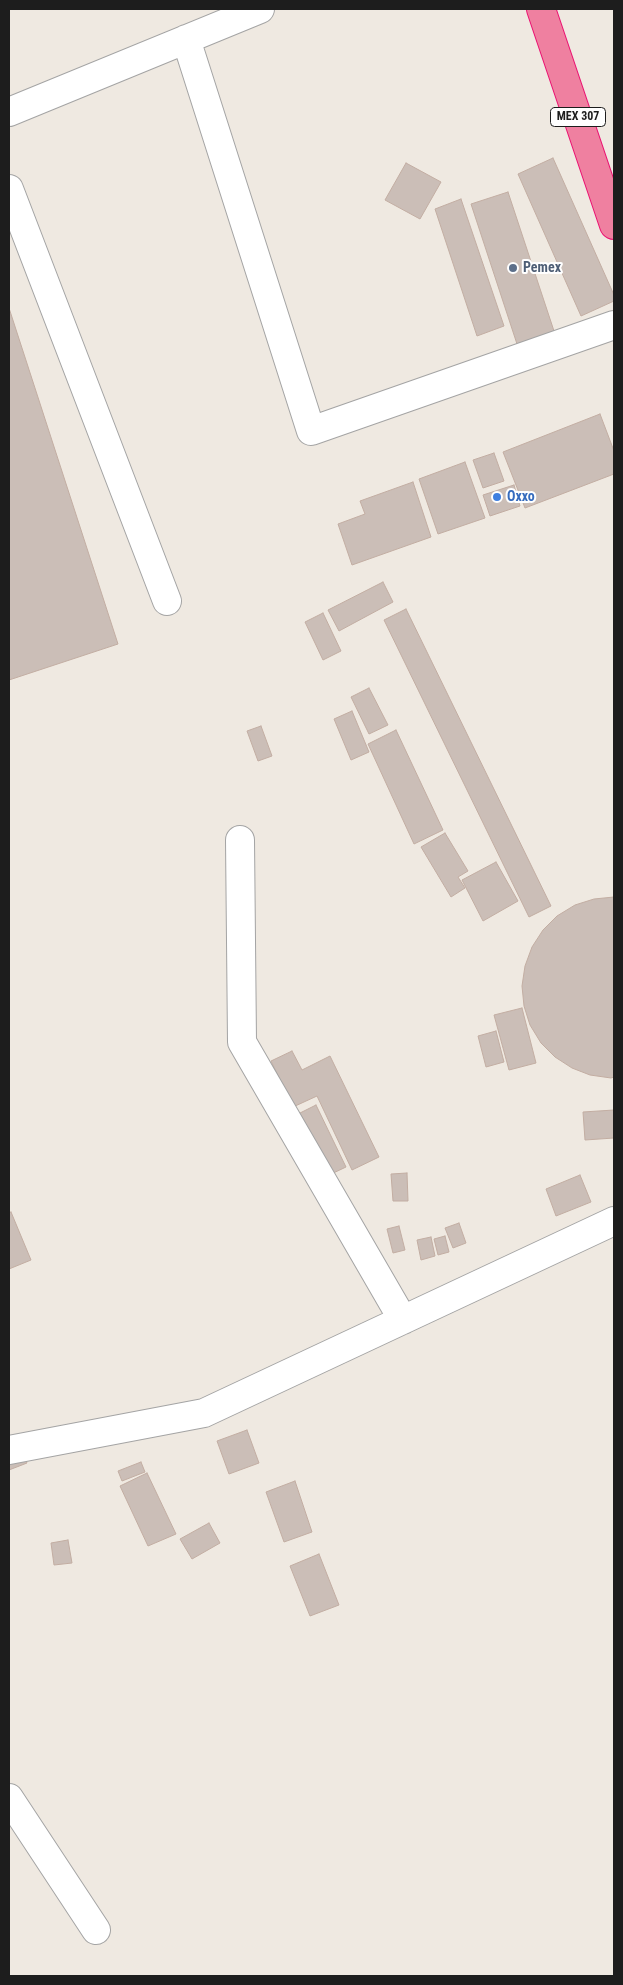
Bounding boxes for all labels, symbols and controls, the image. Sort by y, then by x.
road number: MEX 307 [550,108,606,126]
place label: Pemex [523,260,561,276]
marker: Pemex [507,262,519,274]
place label: Oxxo [507,489,535,505]
marker: Oxxo [491,491,503,503]

